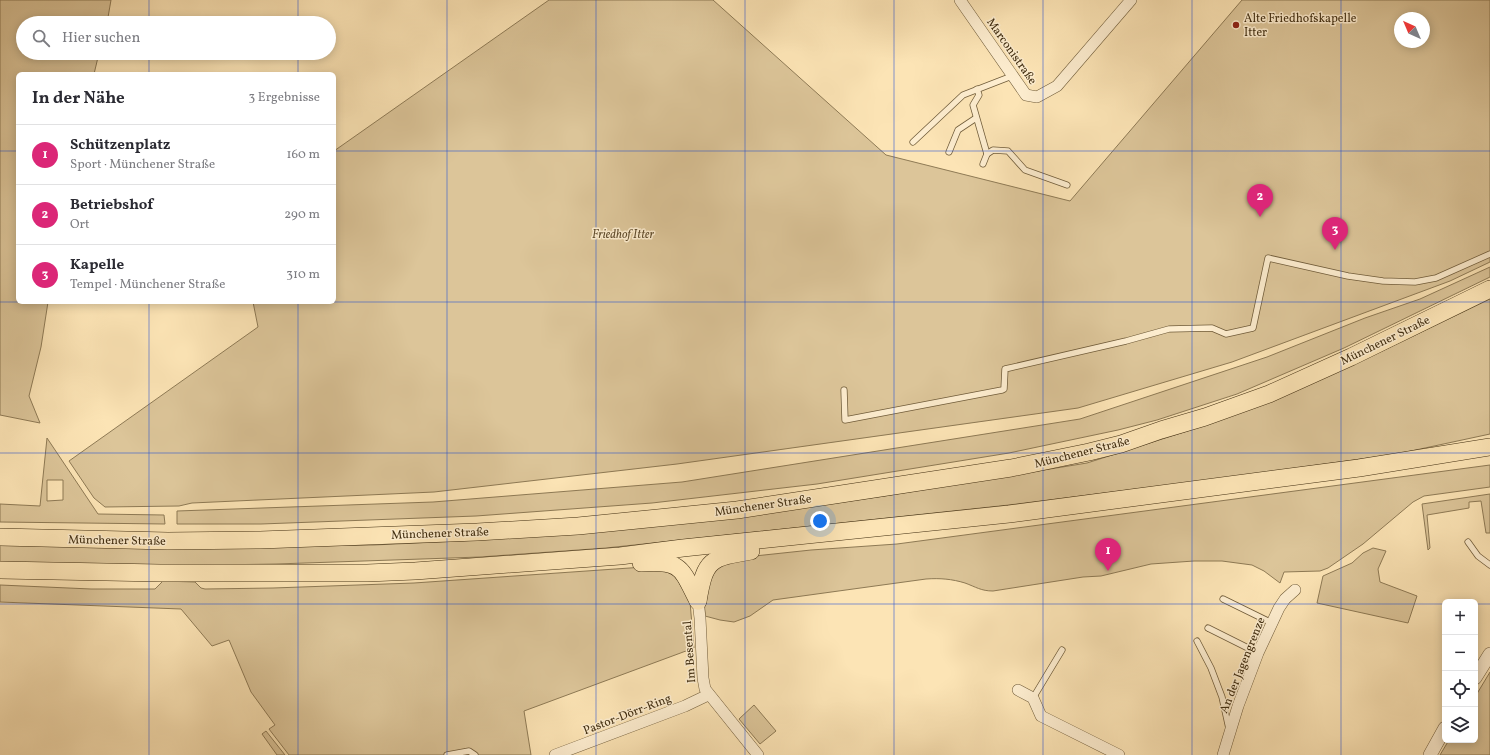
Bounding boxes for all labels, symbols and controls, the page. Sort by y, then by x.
place label: Alte Friedhofskapelle Itter [1244,11,1357,41]
north arrow [1394,12,1430,48]
street label: Marconistraße [982,15,1040,88]
search box [16,16,336,60]
marker: Alte Friedhofskapelle Itter [1231,20,1241,30]
icon: search [30,27,52,49]
text: Hier suchen [62,28,140,49]
text: In der Nähe [32,87,125,110]
text: 3 Ergebnisse [249,89,320,107]
text: Schützenplatz [70,135,171,156]
text: 1 [42,146,48,164]
text: 160 m [286,146,320,164]
text: Sport · Münchener Straße [70,156,215,174]
pin: 2 [1247,184,1273,217]
text: Betriebshof [70,195,153,216]
text: 2 [42,206,48,224]
text: 290 m [284,206,320,224]
text: Ort [70,216,90,234]
pin: 3 [1322,217,1348,250]
park label: Friedhof Itter [592,227,654,243]
text: Kapelle [70,255,124,276]
text: 3 [42,266,48,284]
text: 310 m [286,266,320,284]
text: Tempel · Münchener Straße [70,276,226,294]
street label: Münchener Straße [1338,312,1433,370]
street label: Münchener Straße [1033,433,1132,473]
street label: Münchener Straße [714,491,813,521]
your location [810,511,830,531]
street label: Münchener Straße [391,524,489,544]
street label: Münchener Straße [68,532,166,550]
pin: 1 [1095,538,1121,571]
map controls [1442,599,1478,743]
button: + [1442,599,1478,635]
street label: An der Jagengrenze [1216,615,1270,716]
street label: Im Besental [680,620,700,684]
button: − [1442,635,1478,671]
button: locate [1442,671,1478,707]
street label: Pastor-Dörr-Ring [581,691,674,739]
button: layers [1442,707,1478,743]

